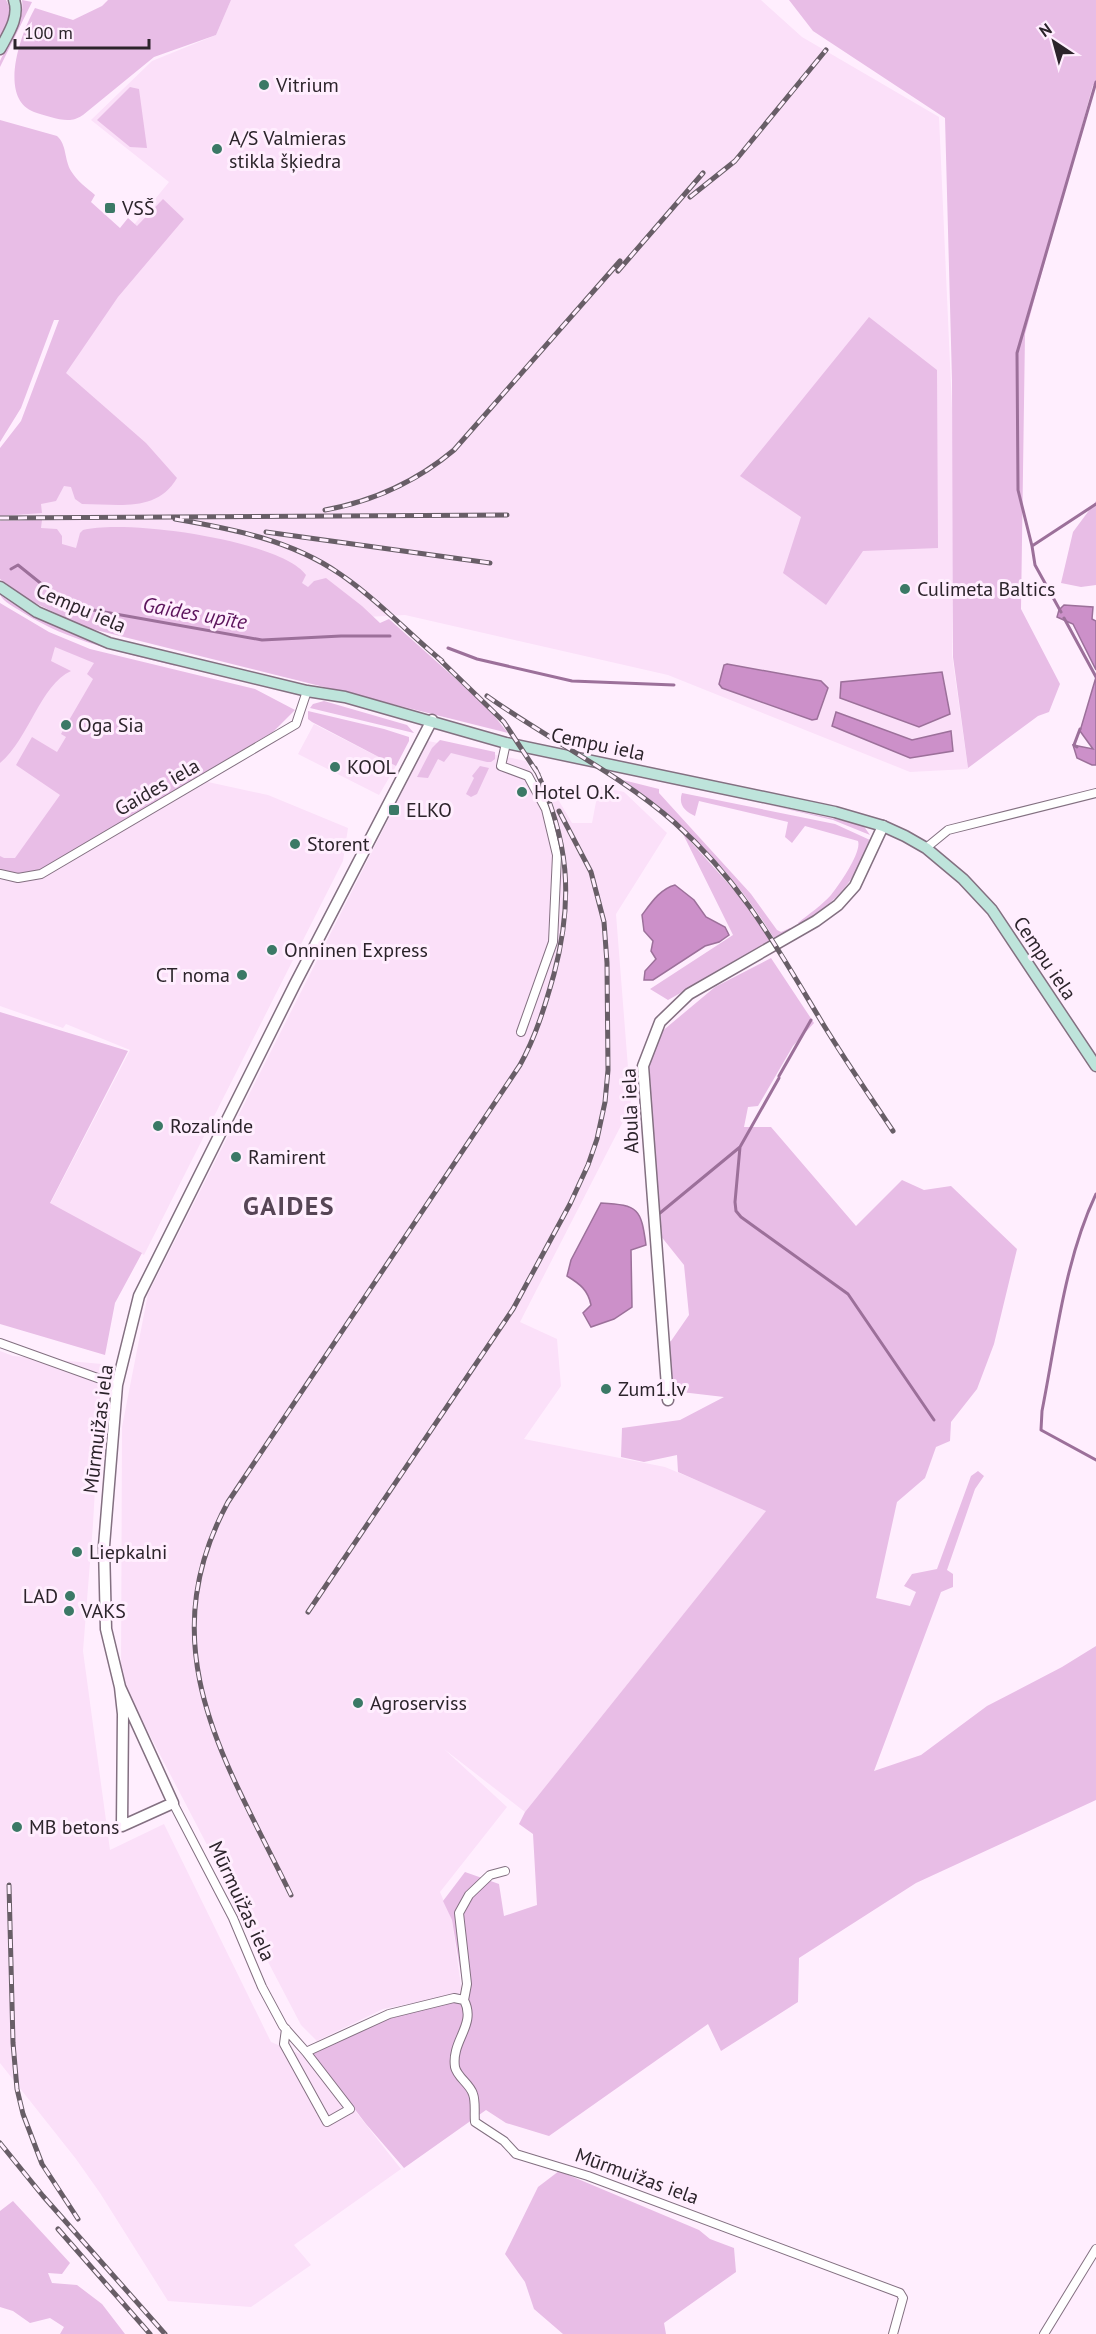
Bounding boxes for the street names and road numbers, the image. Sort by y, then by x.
street label: Cempu iela [32,577,130,639]
street label: Cempu iela [549,721,647,767]
street label: Gaides iela [110,752,204,822]
street label: Cempu iela [1008,911,1082,1005]
street label: Abula iela [616,1068,644,1154]
street label: Mūrmuižas iela [77,1363,119,1495]
street label: Mūrmuižas iela [203,1837,281,1965]
street label: Mūrmuižas iela [572,2142,702,2210]

